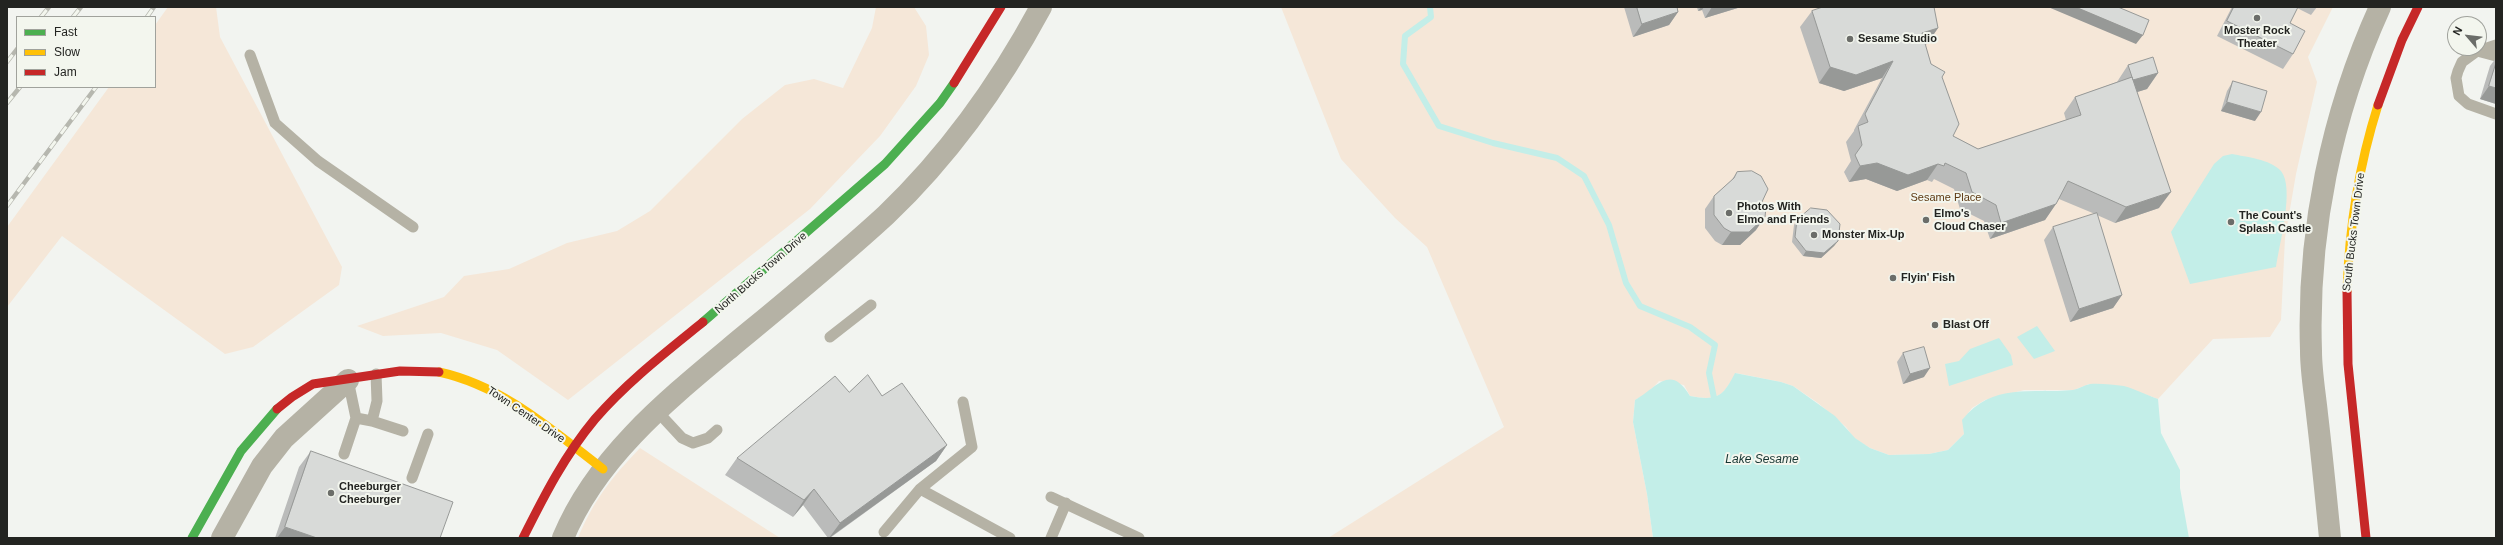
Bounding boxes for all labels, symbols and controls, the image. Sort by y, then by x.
marker: Moster Rock Theater [2252,13,2262,23]
legend [16,16,156,88]
north arrow [2447,16,2487,56]
place label: Moster Rock Theater [2224,24,2290,50]
text: Fast [54,25,77,39]
text: N [2450,25,2464,37]
place label: Sesame Studio [1858,32,1937,46]
marker: Sesame Studio [1845,34,1855,44]
text: Slow [54,45,80,59]
text: Jam [54,65,77,79]
street label: South Bucks Town Drive [2340,172,2368,292]
park label: Sesame Place [1911,191,1981,205]
place label: Photos With Elmo and Friends [1737,200,1829,226]
place label: Elmo's Cloud Chaser [1934,207,2006,233]
marker: Photos With Elmo and Friends [1724,208,1734,218]
place label: The Count's Splash Castle [2239,209,2311,235]
marker: Elmo's Cloud Chaser [1921,215,1931,225]
marker: The Count's Splash Castle [2226,217,2236,227]
place label: Monster Mix-Up [1822,228,1904,242]
street label: North Bucks Town Drive [712,230,810,316]
marker: Monster Mix-Up [1809,230,1819,240]
place label: Flyin' Fish [1901,271,1955,285]
marker: Flyin' Fish [1888,273,1898,283]
place label: Blast Off [1943,318,1989,332]
marker: Blast Off [1930,320,1940,330]
street label: Town Center Drive [485,384,567,446]
water label: Lake Sesame [1725,453,1799,467]
place label: Cheeburger Cheeburger [339,480,401,506]
marker: Cheeburger Cheeburger [326,488,336,498]

